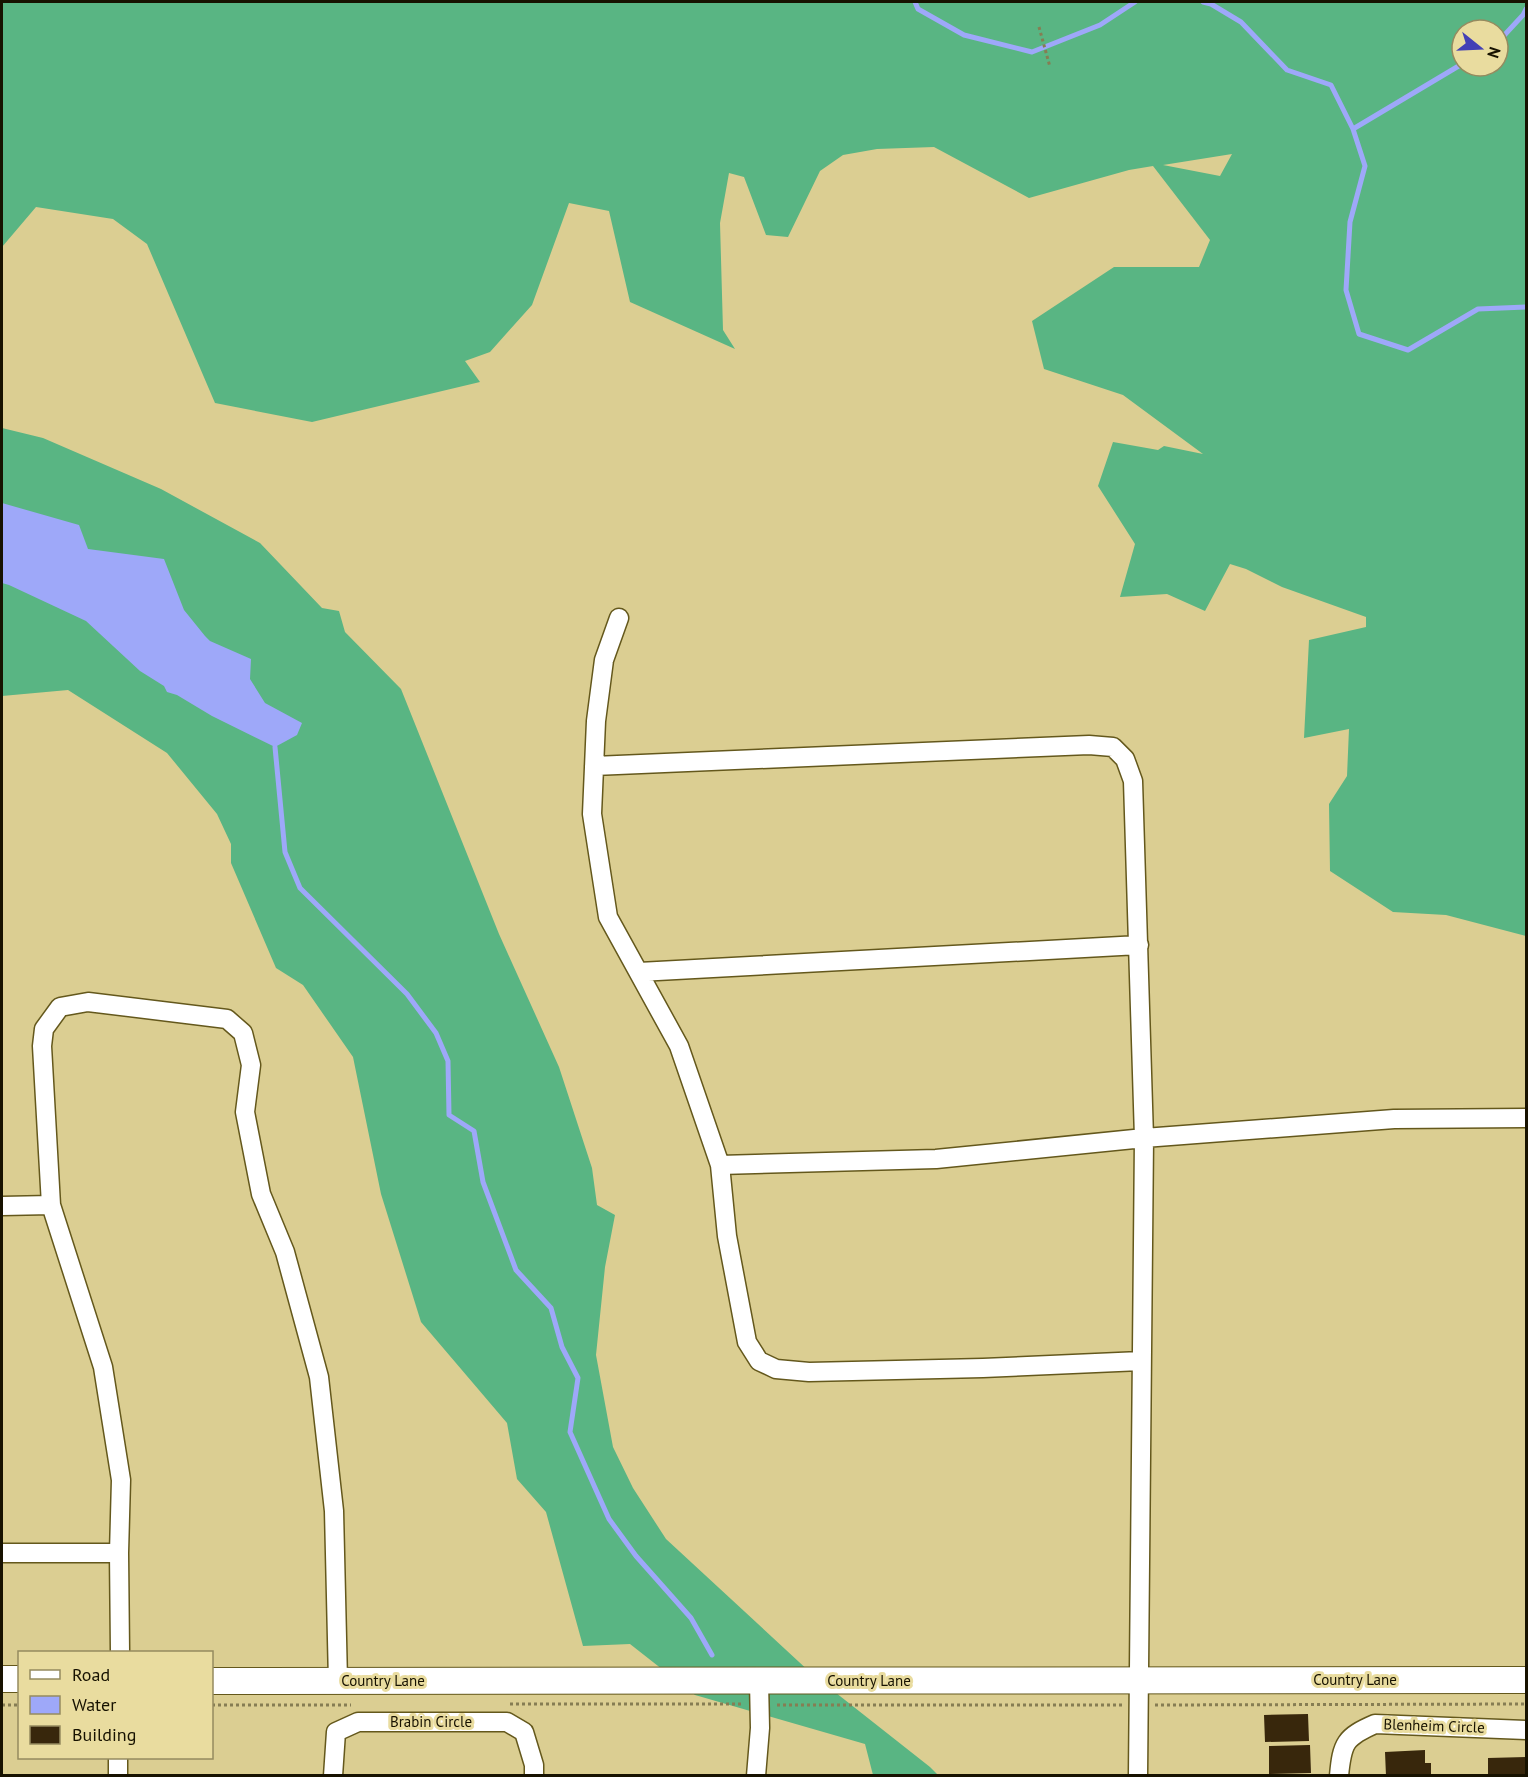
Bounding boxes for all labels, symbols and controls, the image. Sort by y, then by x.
north arrow [1450,18,1510,78]
text: N [1483,45,1505,61]
legend [18,1651,213,1759]
text: Road [72,1663,110,1686]
street label: Country Lane [1313,1670,1397,1689]
street label: Country Lane [341,1671,425,1690]
street label: Country Lane [827,1671,911,1690]
text: Water [72,1693,116,1716]
street label: Brabin Circle [390,1712,472,1731]
street label: Blenheim Circle [1383,1714,1485,1737]
text: Building [72,1723,136,1746]

